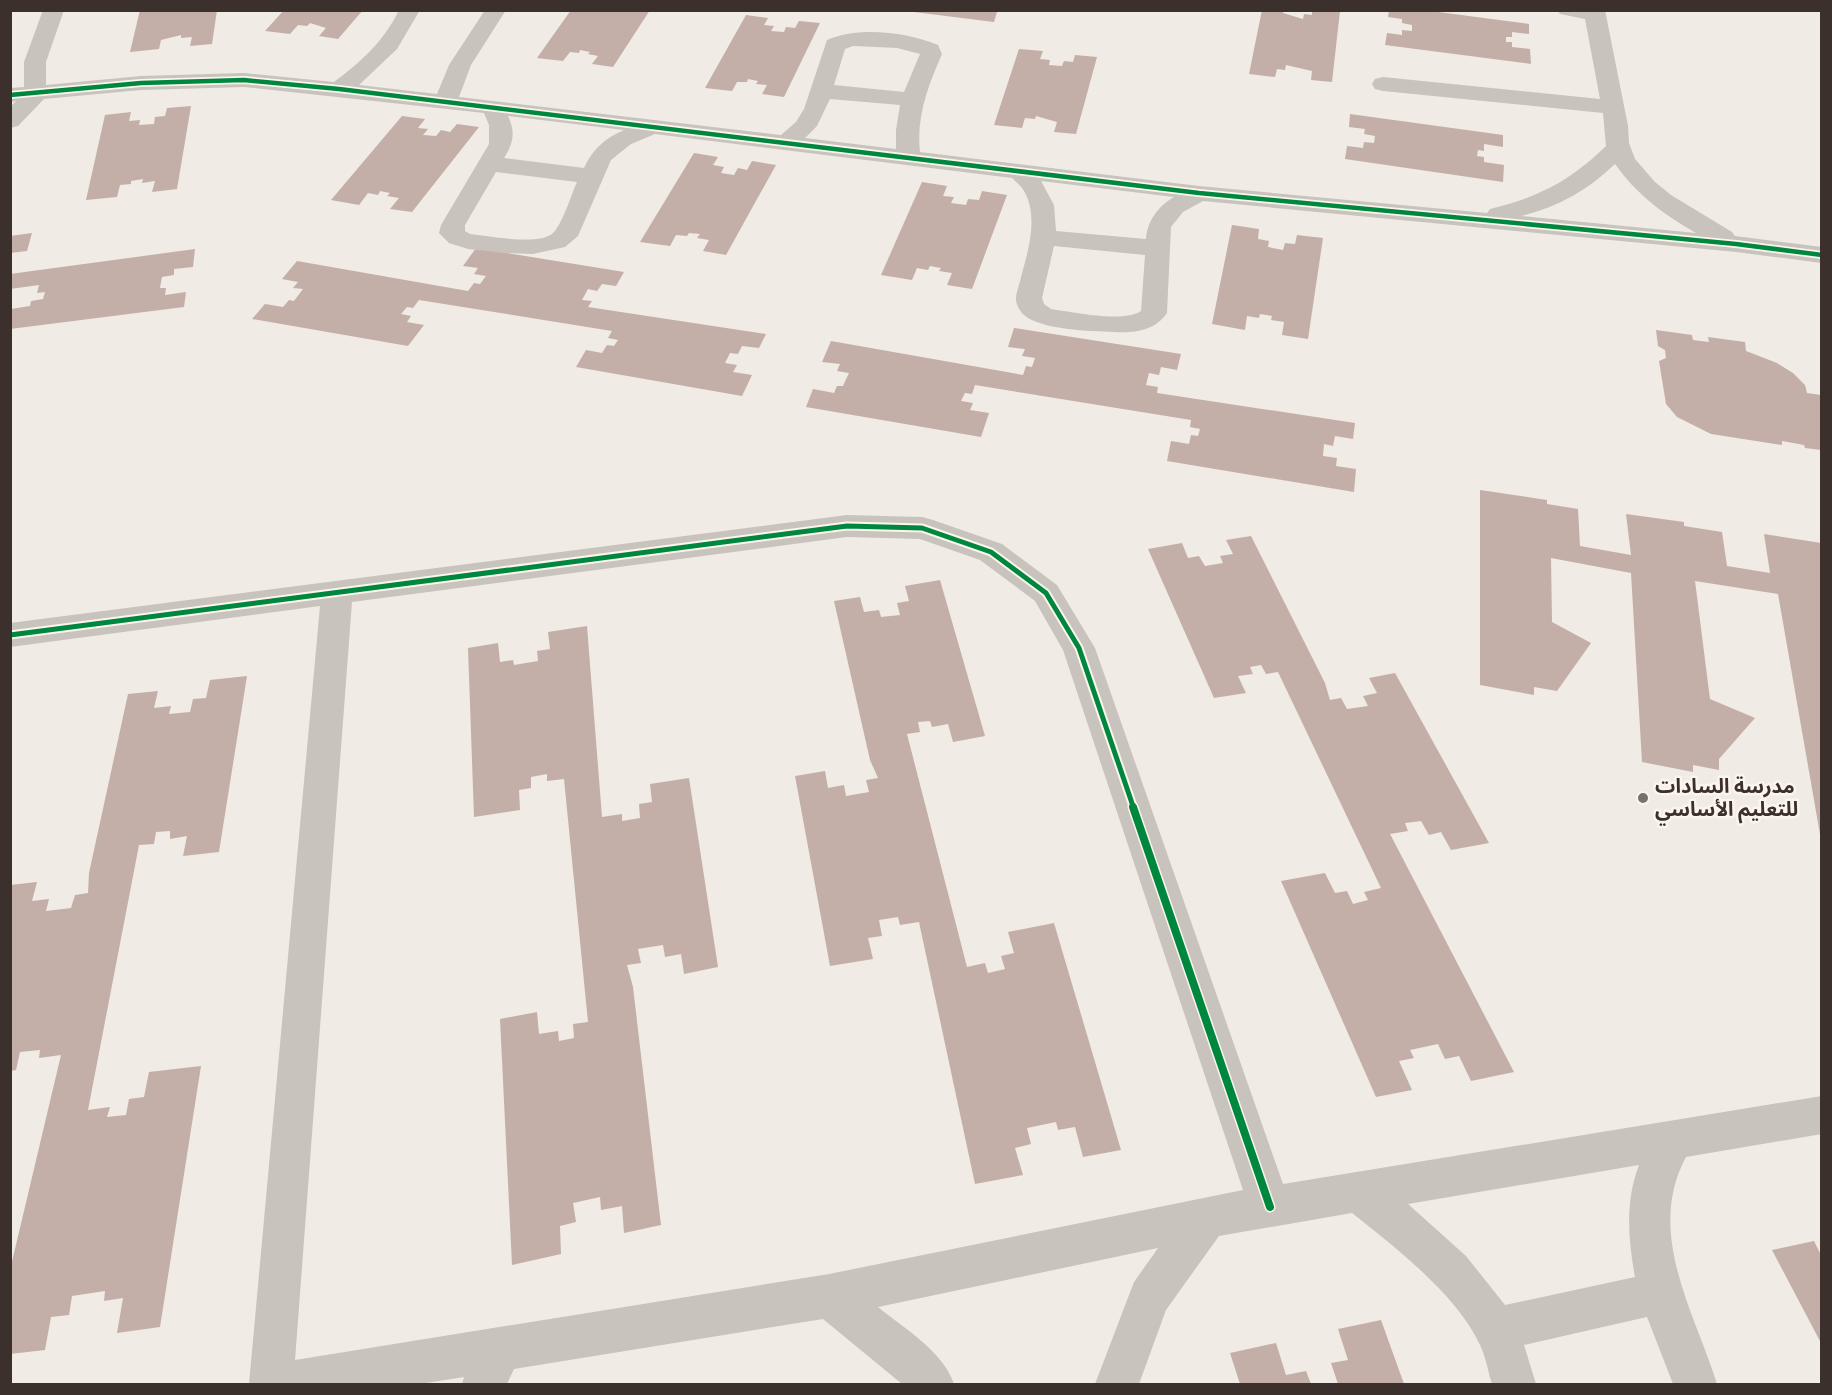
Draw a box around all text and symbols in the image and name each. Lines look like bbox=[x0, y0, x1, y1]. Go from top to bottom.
place label: مدرسة السادات للتعليم الأساسي bbox=[1655, 774, 1798, 826]
marker: مدرسة السادات للتعليم الأساسي bbox=[1636, 791, 1650, 805]

